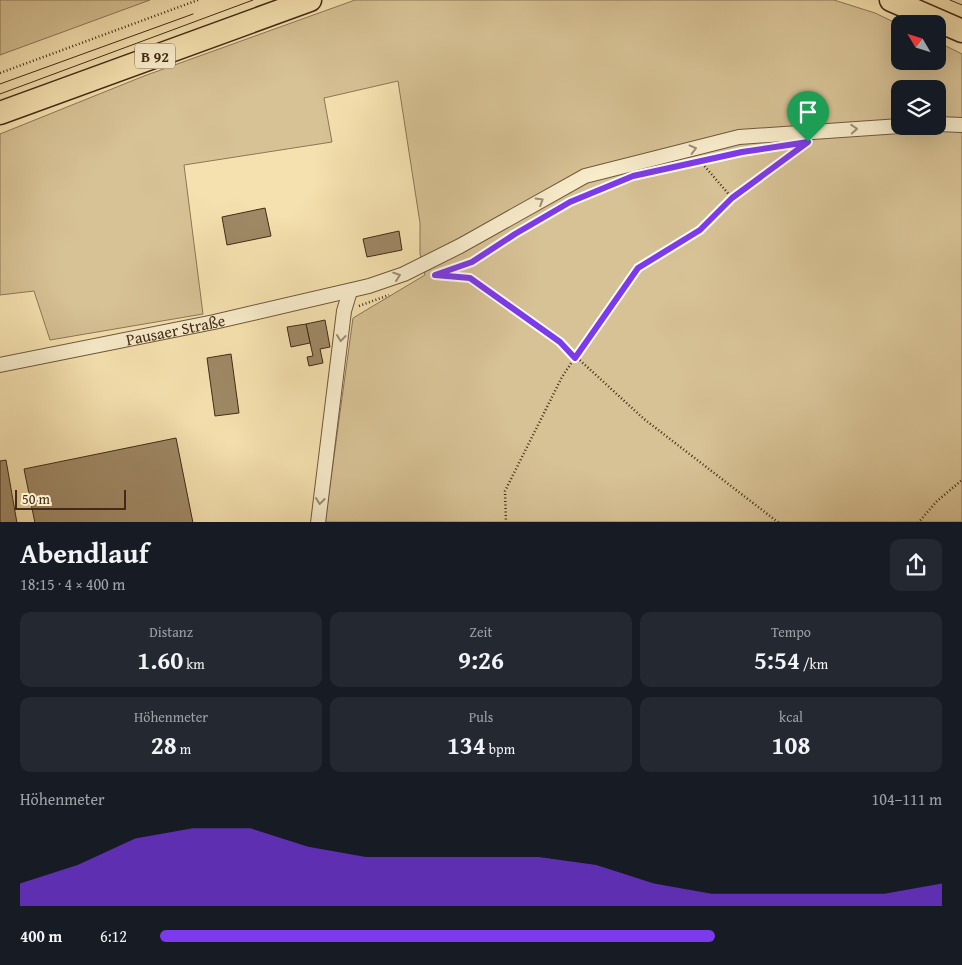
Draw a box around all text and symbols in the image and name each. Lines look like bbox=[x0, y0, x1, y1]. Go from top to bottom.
north arrow bbox=[891, 15, 946, 70]
map controls bbox=[891, 15, 946, 135]
road number: B 92 bbox=[135, 44, 175, 68]
button: layers bbox=[891, 80, 946, 135]
pin bbox=[787, 91, 829, 142]
icon: arrive bbox=[794, 98, 822, 126]
one-way arrow bbox=[850, 124, 858, 135]
one-way arrow bbox=[688, 144, 697, 155]
one-way arrow bbox=[535, 197, 544, 207]
one-way arrow bbox=[392, 272, 400, 282]
street label: Pausaer Straße bbox=[124, 308, 228, 351]
one-way arrow bbox=[336, 334, 346, 343]
scale bar bbox=[15, 488, 126, 511]
text: 50 m bbox=[22, 489, 50, 509]
one-way arrow bbox=[316, 497, 326, 506]
text: Abendlauf bbox=[20, 532, 148, 573]
button: share bbox=[890, 539, 942, 591]
text: 18:15 · 4 × 400 m bbox=[20, 572, 125, 596]
text: Distanz bbox=[149, 622, 193, 642]
text: Zeit bbox=[470, 622, 492, 642]
text: Tempo bbox=[771, 622, 811, 642]
text: 1.60 bbox=[137, 642, 183, 678]
text: 9:26 bbox=[458, 642, 504, 678]
text: 5:54 bbox=[754, 642, 800, 678]
text: km bbox=[183, 654, 205, 674]
text: /km bbox=[800, 654, 828, 674]
text: Höhenmeter bbox=[134, 707, 208, 727]
text: Puls bbox=[469, 707, 493, 727]
text: kcal bbox=[779, 707, 803, 727]
text: 28 bbox=[151, 727, 177, 763]
text: 134 bbox=[447, 727, 486, 763]
text: 108 bbox=[772, 727, 810, 763]
text: m bbox=[177, 739, 191, 759]
text: bpm bbox=[486, 739, 515, 759]
text: Höhenmeter bbox=[20, 787, 105, 811]
text: 104–111 m bbox=[872, 787, 942, 811]
text: 400 m bbox=[20, 924, 62, 948]
text: 6:12 bbox=[100, 924, 127, 948]

